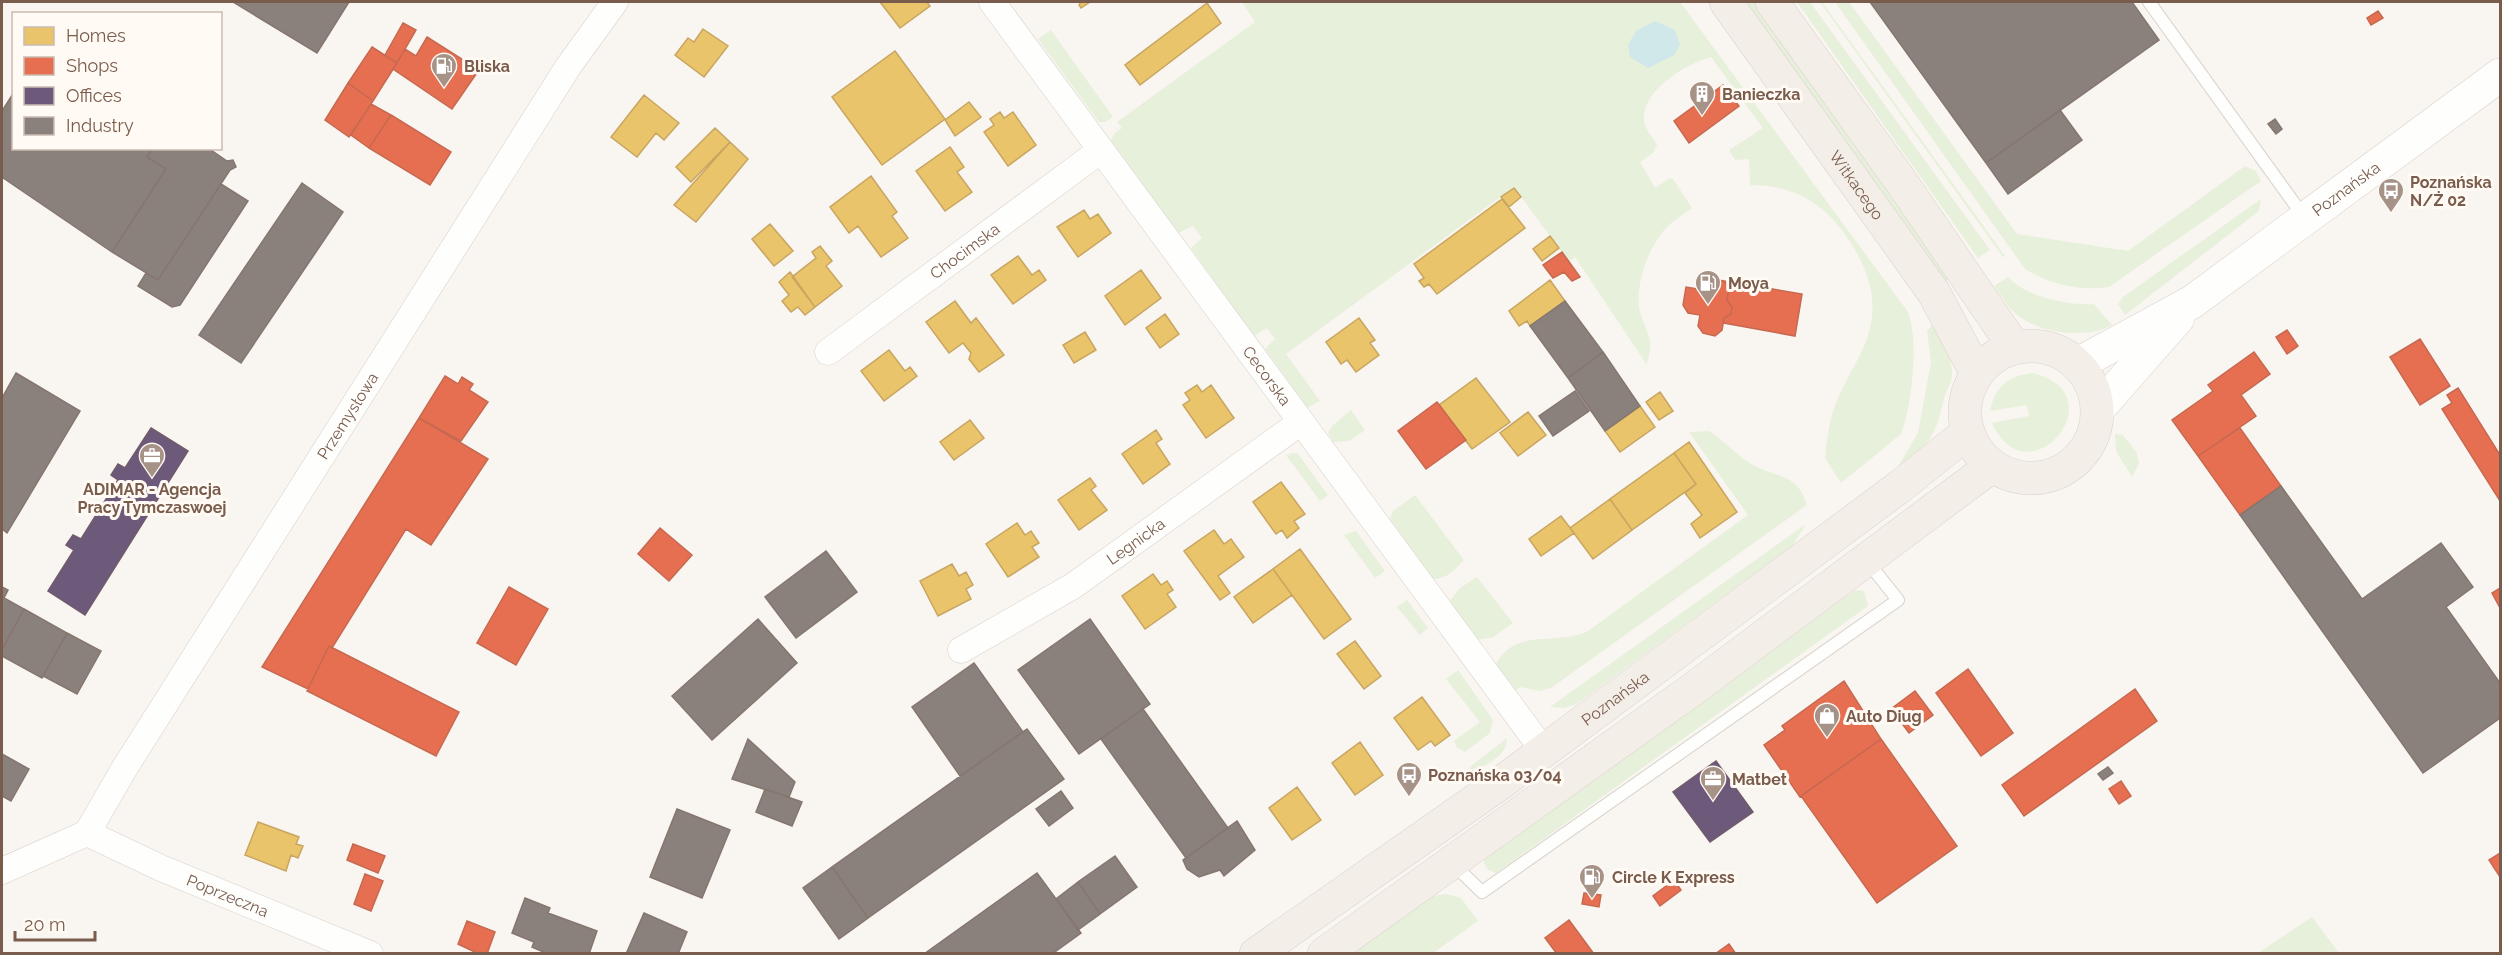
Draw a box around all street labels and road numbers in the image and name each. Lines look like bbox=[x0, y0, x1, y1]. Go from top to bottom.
street label: Witkacego bbox=[1825, 147, 1888, 224]
street label: Poznańska bbox=[2309, 158, 2384, 220]
street label: Chocimska bbox=[926, 219, 1003, 283]
street label: Cecorska bbox=[1239, 342, 1295, 409]
street label: Przemysłowa bbox=[313, 369, 382, 463]
street label: Legnicka bbox=[1103, 514, 1169, 569]
street label: Poznańska bbox=[1578, 667, 1653, 730]
street label: Poprzeczna bbox=[184, 871, 271, 921]

